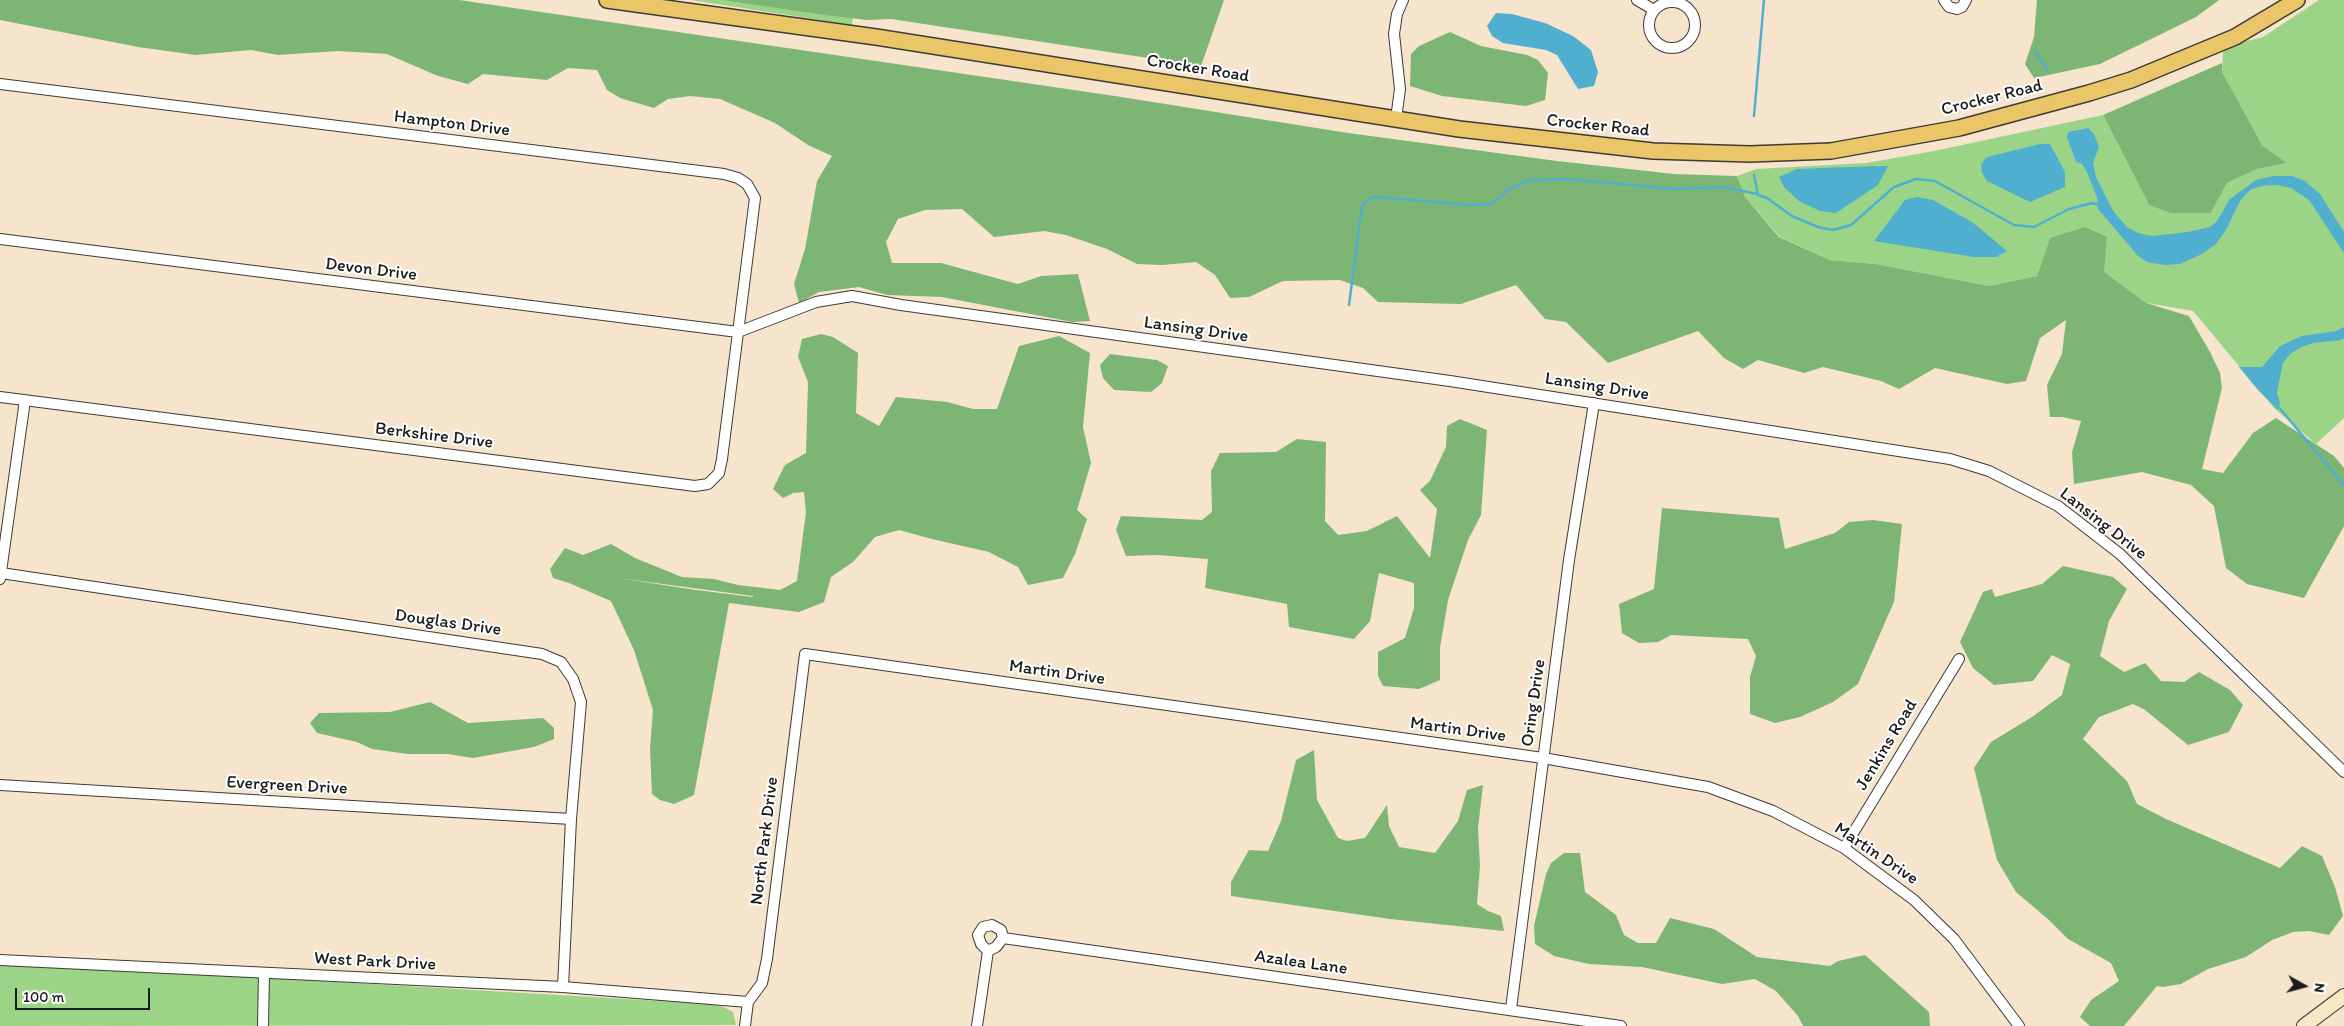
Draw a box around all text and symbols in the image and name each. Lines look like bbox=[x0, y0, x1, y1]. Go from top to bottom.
street label: Crocker Road bbox=[1145, 50, 1251, 88]
street label: Crocker Road bbox=[1939, 75, 2045, 121]
street label: Hampton Drive bbox=[393, 106, 511, 142]
street label: Crocker Road bbox=[1545, 110, 1651, 142]
street label: Devon Drive bbox=[324, 254, 418, 286]
street label: Lansing Drive bbox=[1142, 312, 1250, 348]
street label: Lansing Drive bbox=[1543, 368, 1651, 406]
street label: Berkshire Drive bbox=[374, 418, 494, 454]
street label: Lansing Drive bbox=[2055, 483, 2151, 565]
street label: Douglas Drive bbox=[393, 605, 503, 641]
street label: Martin Drive bbox=[1008, 656, 1106, 690]
street label: Oring Drive bbox=[1517, 658, 1551, 748]
street label: Jenkins Road bbox=[1851, 696, 1923, 794]
street label: Martin Drive bbox=[1409, 713, 1507, 747]
street label: Evergreen Drive bbox=[226, 772, 348, 800]
street label: North Park Drive bbox=[746, 776, 784, 906]
street label: Martin Drive bbox=[1830, 818, 1922, 890]
street label: Azalea Lane bbox=[1253, 946, 1349, 980]
street label: West Park Drive bbox=[313, 948, 437, 976]
north arrow bbox=[2279, 961, 2329, 1011]
scale bar bbox=[18, 978, 152, 1010]
text: N bbox=[2310, 982, 2328, 994]
text: 100 m bbox=[23, 988, 64, 1006]

